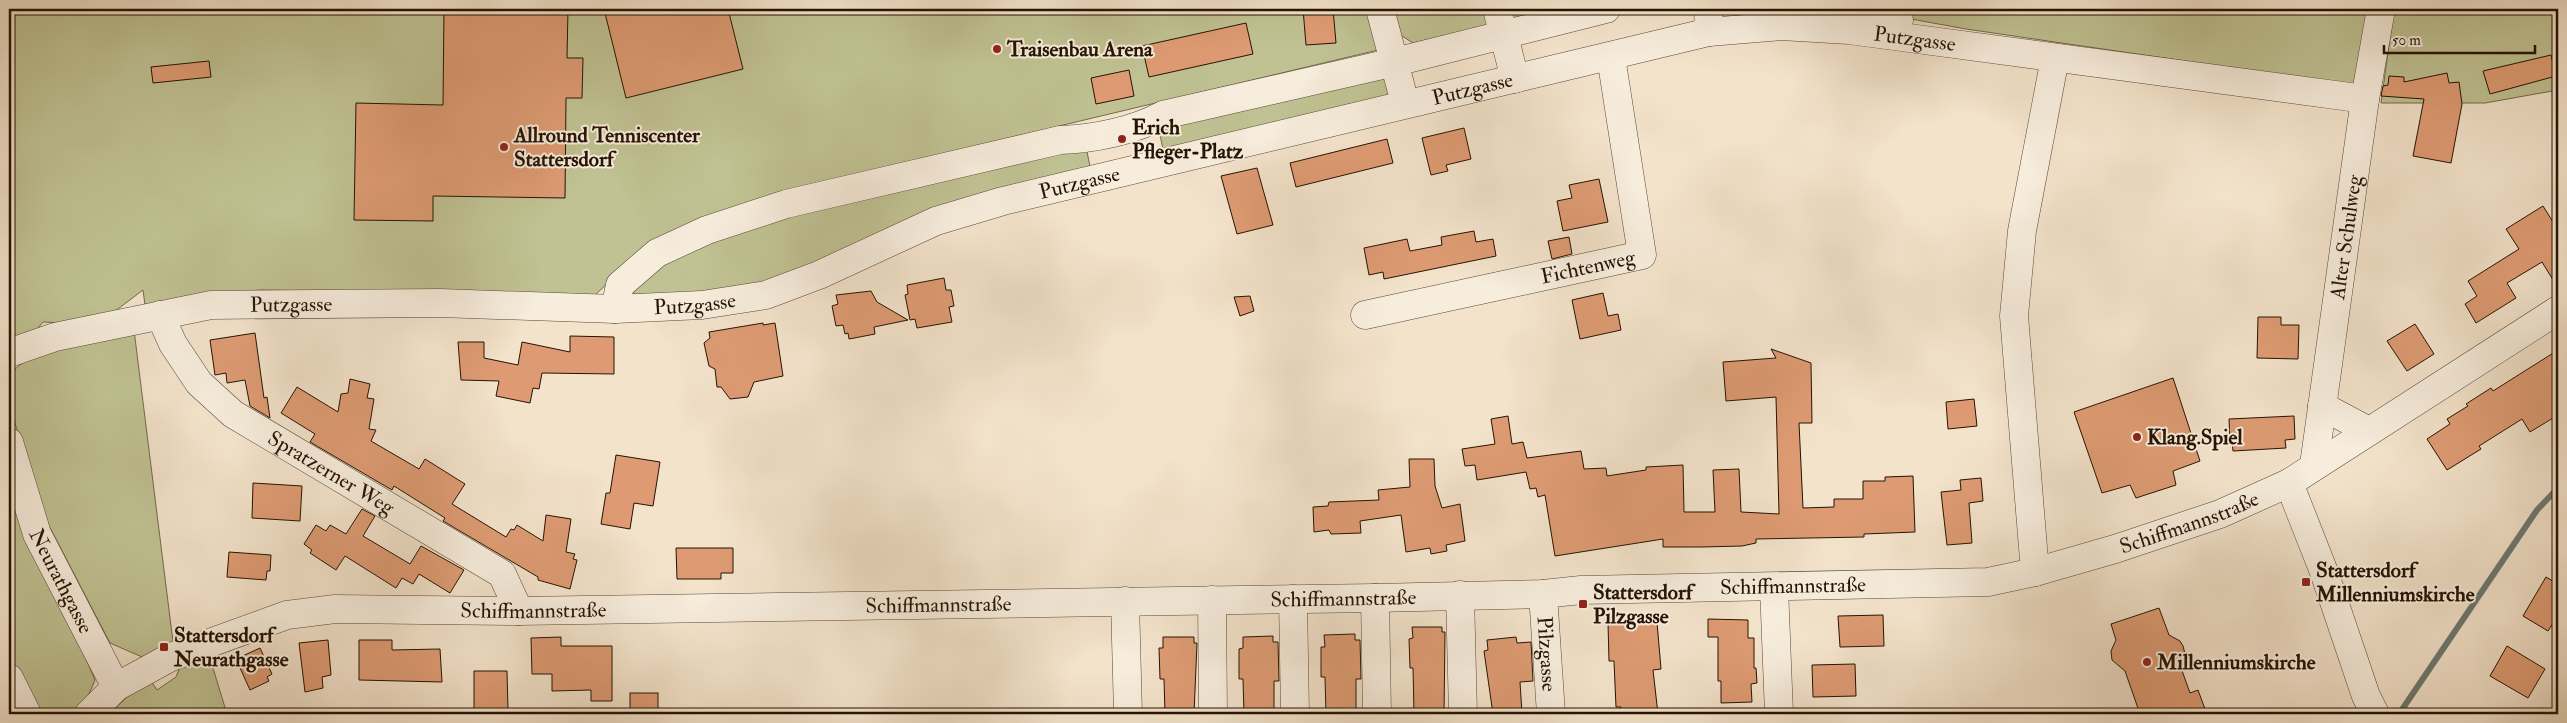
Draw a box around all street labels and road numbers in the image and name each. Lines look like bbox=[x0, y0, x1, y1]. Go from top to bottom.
street label: Putzgasse bbox=[1872, 20, 1958, 58]
street label: Putzgasse bbox=[1429, 66, 1516, 111]
street label: Putzgasse bbox=[1036, 160, 1123, 205]
street label: Alter Schulweg bbox=[2324, 173, 2368, 302]
street label: Fichtenweg bbox=[1538, 243, 1638, 290]
street label: Putzgasse bbox=[653, 286, 738, 321]
street label: Putzgasse bbox=[250, 290, 333, 318]
street label: Spratzerner Weg bbox=[263, 424, 400, 521]
street label: Schiffmannstraße bbox=[2116, 485, 2263, 560]
street label: Neurathgasse bbox=[23, 524, 100, 638]
street label: Schiffmannstraße bbox=[1720, 571, 1866, 601]
street label: Schiffmannstraße bbox=[1270, 584, 1417, 613]
street label: Schiffmannstraße bbox=[865, 590, 1012, 619]
street label: Schiffmannstraße bbox=[460, 596, 607, 625]
street label: Pilzgasse bbox=[1531, 615, 1563, 693]

